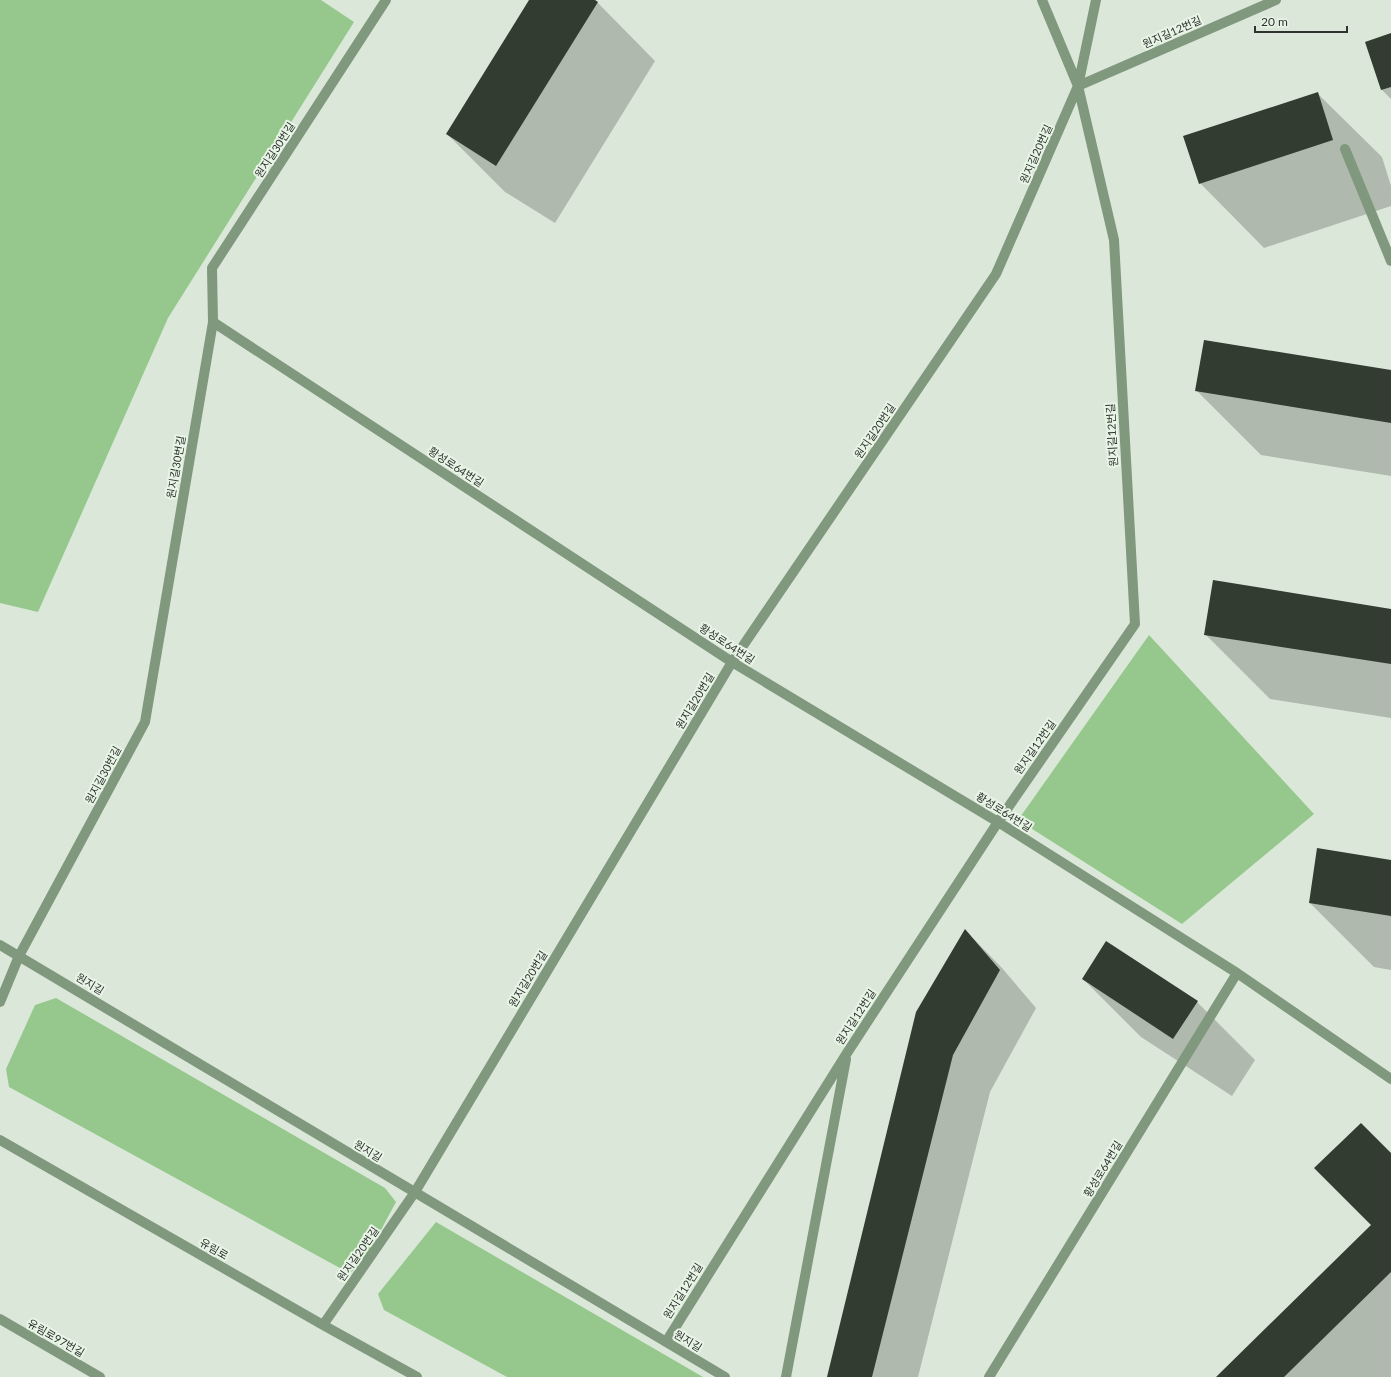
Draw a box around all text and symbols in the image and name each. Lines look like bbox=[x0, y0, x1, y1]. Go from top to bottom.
scale bar bbox=[1255, 8, 1347, 34]
street label: 원지길12번길 bbox=[1140, 13, 1203, 50]
text: 20 m bbox=[1261, 14, 1288, 29]
street label: 원지길30번길 bbox=[252, 120, 297, 180]
street label: 원지길20번길 bbox=[1017, 122, 1054, 185]
street label: 원지길20번길 bbox=[851, 401, 898, 461]
street label: 원지길12번길 bbox=[1103, 403, 1120, 467]
street label: 원지길30번길 bbox=[164, 435, 187, 499]
street label: 황성로64번길 bbox=[426, 444, 486, 489]
street label: 황성로64번길 bbox=[697, 621, 757, 666]
street label: 원지길20번길 bbox=[673, 670, 716, 731]
street label: 원지길12번길 bbox=[1011, 717, 1058, 776]
street label: 원지길30번길 bbox=[82, 744, 123, 806]
street label: 황성로64번길 bbox=[974, 789, 1035, 834]
street label: 원지길20번길 bbox=[506, 948, 549, 1009]
street label: 원지길 bbox=[74, 970, 107, 997]
street label: 원지길12번길 bbox=[833, 987, 878, 1047]
street label: 원지길 bbox=[352, 1137, 385, 1164]
street label: 황성로64번길 bbox=[1081, 1138, 1124, 1199]
street label: 원지길20번길 bbox=[334, 1224, 381, 1283]
street label: 유림로 bbox=[198, 1235, 231, 1262]
street label: 원지길12번길 bbox=[660, 1260, 705, 1321]
street label: 유림로97번길 bbox=[26, 1316, 87, 1359]
street label: 원지길 bbox=[672, 1327, 705, 1354]

